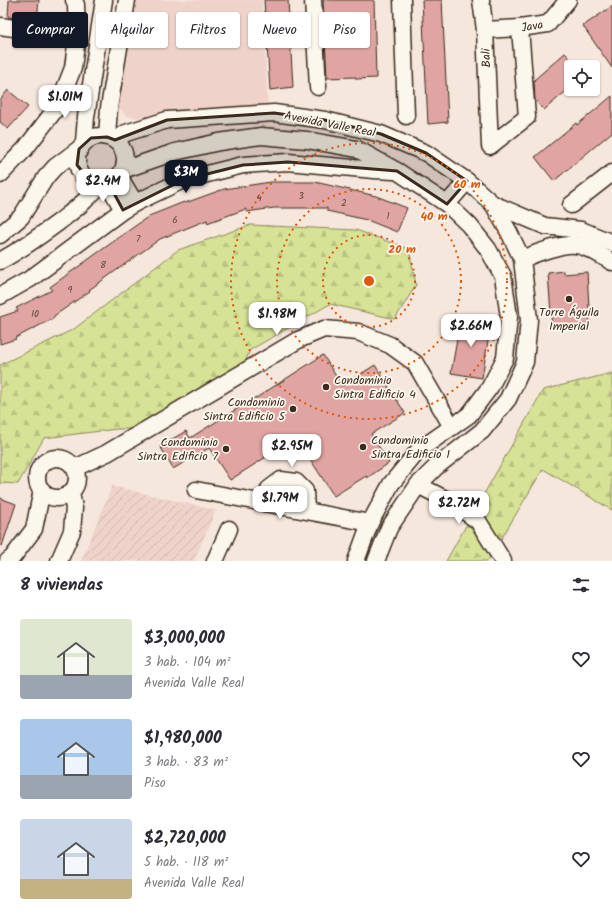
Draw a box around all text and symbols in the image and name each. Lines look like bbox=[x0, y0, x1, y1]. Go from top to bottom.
chip: Comprar bbox=[12, 12, 88, 48]
chip: Alquilar bbox=[96, 12, 168, 48]
chip: Filtros bbox=[176, 12, 240, 48]
chip: Nuevo bbox=[248, 12, 311, 48]
chip: Piso bbox=[319, 12, 370, 48]
street label: Java bbox=[520, 15, 545, 38]
street label: Bali bbox=[477, 47, 496, 68]
map controls bbox=[564, 60, 600, 96]
button: locate bbox=[564, 60, 600, 96]
pin: $1.01M bbox=[32, 85, 98, 119]
text: $1.01M bbox=[47, 87, 83, 108]
street label: Avenida Valle Real bbox=[283, 106, 377, 143]
pin: $3M bbox=[167, 160, 205, 194]
text: $3M bbox=[174, 162, 198, 183]
pin: $2.4M bbox=[75, 169, 131, 203]
text: $2.4M bbox=[85, 171, 121, 192]
text: 60 m bbox=[453, 175, 481, 194]
house number: 3 bbox=[298, 188, 304, 204]
house number: 4 bbox=[256, 190, 262, 206]
house number: 2 bbox=[341, 195, 347, 211]
text: 40 m bbox=[420, 207, 448, 226]
house number: 1 bbox=[386, 208, 390, 224]
house number: 6 bbox=[172, 212, 178, 228]
house number: 7 bbox=[136, 231, 141, 247]
text: 20 m bbox=[388, 240, 416, 259]
house number: 8 bbox=[100, 257, 107, 273]
centre of rings bbox=[362, 274, 376, 288]
house number: 9 bbox=[68, 282, 73, 298]
marker: Torre Águila Imperial bbox=[564, 294, 574, 304]
pin: $1.98M bbox=[244, 302, 310, 336]
place label: Torre Águila Imperial bbox=[539, 303, 599, 336]
text: $1.98M bbox=[258, 304, 296, 325]
house number: 10 bbox=[31, 306, 39, 322]
pin: $2.66M bbox=[438, 314, 504, 348]
text: $2.66M bbox=[450, 316, 492, 337]
place label: Condominio Sintra Edificio 4 bbox=[334, 371, 416, 404]
marker: Condominio Sintra Edificio 4 bbox=[321, 382, 331, 392]
place label: Condominio Sintra Edificio 5 bbox=[203, 393, 287, 426]
marker: Condominio Sintra Edificio 5 bbox=[288, 404, 298, 414]
place label: Condominio Sintra Edificio 1 bbox=[371, 431, 450, 464]
place label: Condominio Sintra Edificio 7 bbox=[137, 433, 218, 466]
pin: $2.95M bbox=[259, 434, 325, 468]
text: $2.95M bbox=[271, 436, 313, 457]
marker: Condominio Sintra Edificio 1 bbox=[358, 442, 368, 452]
marker: Condominio Sintra Edificio 7 bbox=[221, 444, 231, 454]
pin: $1.79M bbox=[247, 486, 313, 520]
text: $1.79M bbox=[261, 488, 299, 509]
pin: $2.72M bbox=[426, 491, 492, 525]
text: $2.72M bbox=[438, 493, 480, 514]
text: 8 viviendas bbox=[20, 572, 103, 599]
icon: filters bbox=[570, 574, 592, 596]
text: $3,000,000 bbox=[144, 625, 225, 652]
icon: home bbox=[52, 635, 100, 683]
icon: heart bbox=[570, 648, 592, 670]
text: 3 hab. · 104 m² bbox=[144, 652, 230, 673]
text: Avenida Valle Real bbox=[144, 673, 244, 694]
text: $1,980,000 bbox=[144, 725, 222, 752]
icon: home bbox=[52, 735, 100, 783]
icon: heart bbox=[570, 748, 592, 770]
text: 3 hab. · 83 m² bbox=[144, 752, 228, 773]
text: Piso bbox=[144, 773, 166, 794]
text: $2,720,000 bbox=[144, 825, 226, 852]
icon: home bbox=[52, 835, 100, 883]
icon: heart bbox=[570, 848, 592, 870]
text: 5 hab. · 118 m² bbox=[144, 852, 228, 873]
text: Avenida Valle Real bbox=[144, 873, 244, 894]

